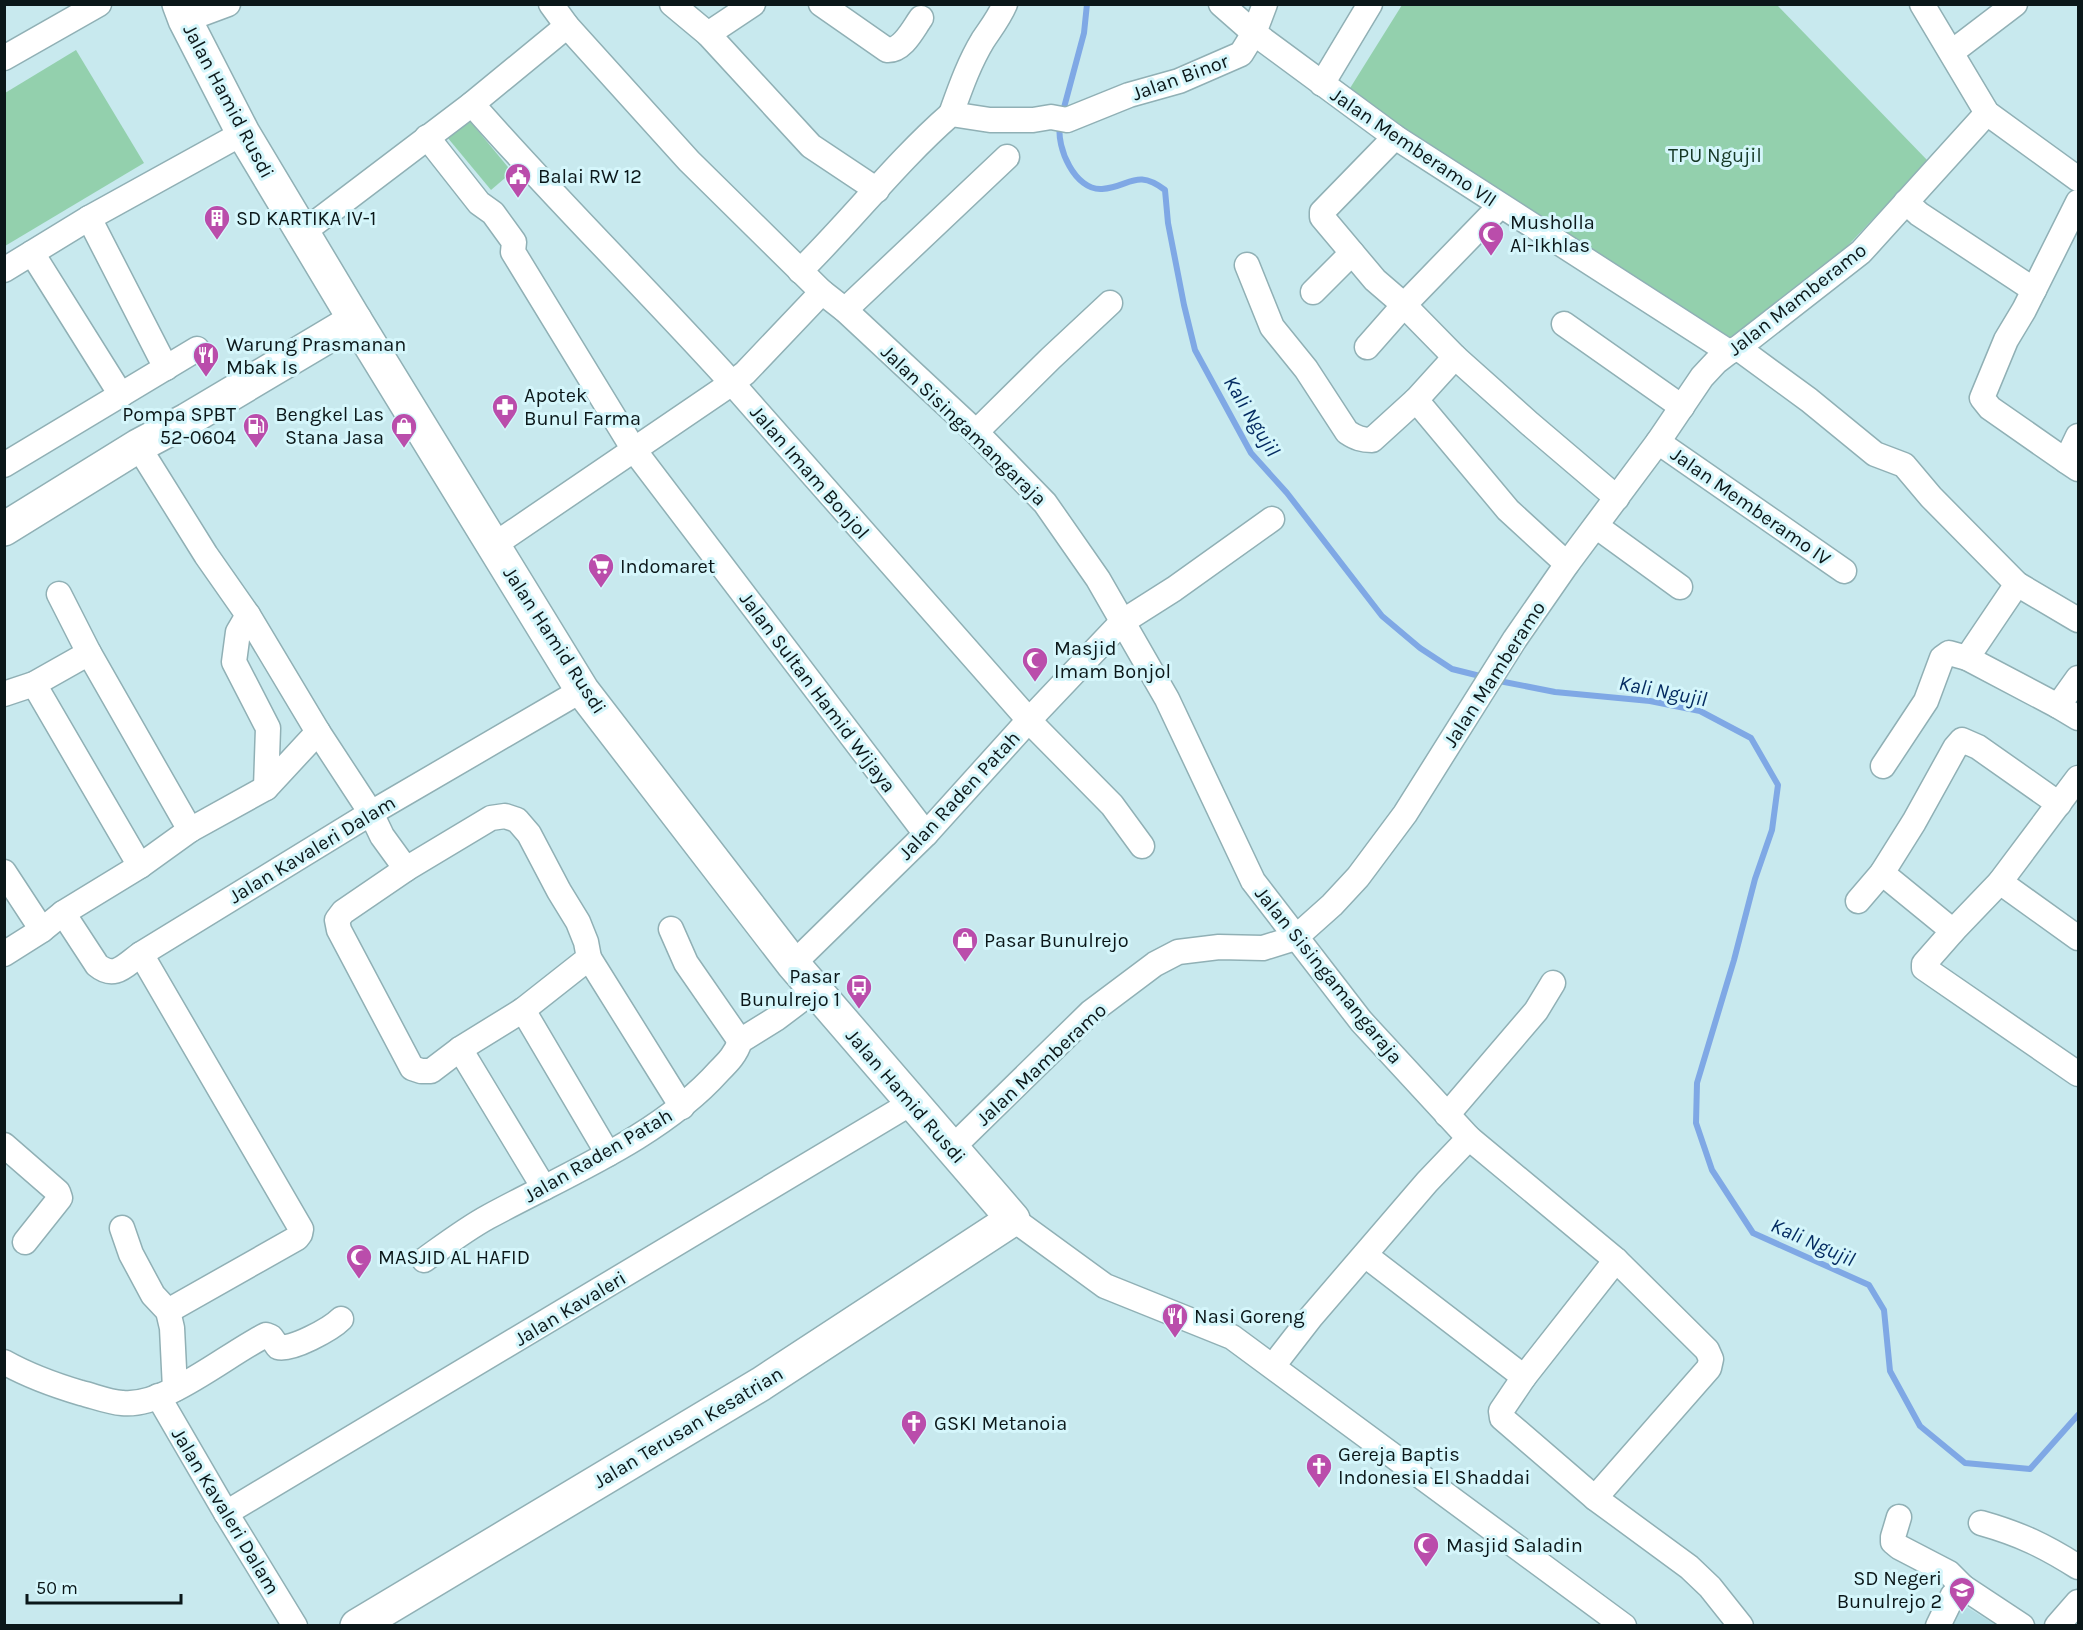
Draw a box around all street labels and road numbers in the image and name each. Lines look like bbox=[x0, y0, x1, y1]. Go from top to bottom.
street label: Jalan Hamid Rusdi bbox=[178, 20, 279, 182]
street label: Jalan Binor bbox=[1129, 49, 1232, 106]
street label: Jalan Memberamo VII bbox=[1326, 83, 1501, 212]
street label: Jalan Mamberamo bbox=[1724, 238, 1871, 361]
street label: Jalan Sisingamangaraja bbox=[876, 340, 1051, 510]
street label: Jalan Imam Bonjol bbox=[745, 401, 874, 544]
street label: Jalan Memberamo IV bbox=[1666, 442, 1835, 570]
street label: Jalan Hamid Rusdi bbox=[498, 562, 611, 718]
street label: Jalan Sultan Hamid Wijaya bbox=[735, 588, 900, 797]
street label: Jalan Mamberamo bbox=[1439, 597, 1550, 751]
street label: Jalan Raden Patah bbox=[894, 726, 1025, 864]
street label: Jalan Kavaleri Dalam bbox=[225, 791, 400, 908]
street label: Jalan Sisingamangaraja bbox=[1250, 882, 1407, 1068]
street label: Jalan Mamberamo bbox=[972, 998, 1111, 1130]
street label: Jalan Hamid Rusdi bbox=[841, 1024, 970, 1168]
street label: Jalan Raden Patah bbox=[520, 1104, 676, 1207]
street label: Jalan Kavaleri bbox=[510, 1266, 630, 1351]
street label: Jalan Terusan Kesatrian bbox=[589, 1362, 787, 1493]
street label: Jalan Kavaleri Dalam bbox=[167, 1424, 284, 1599]

